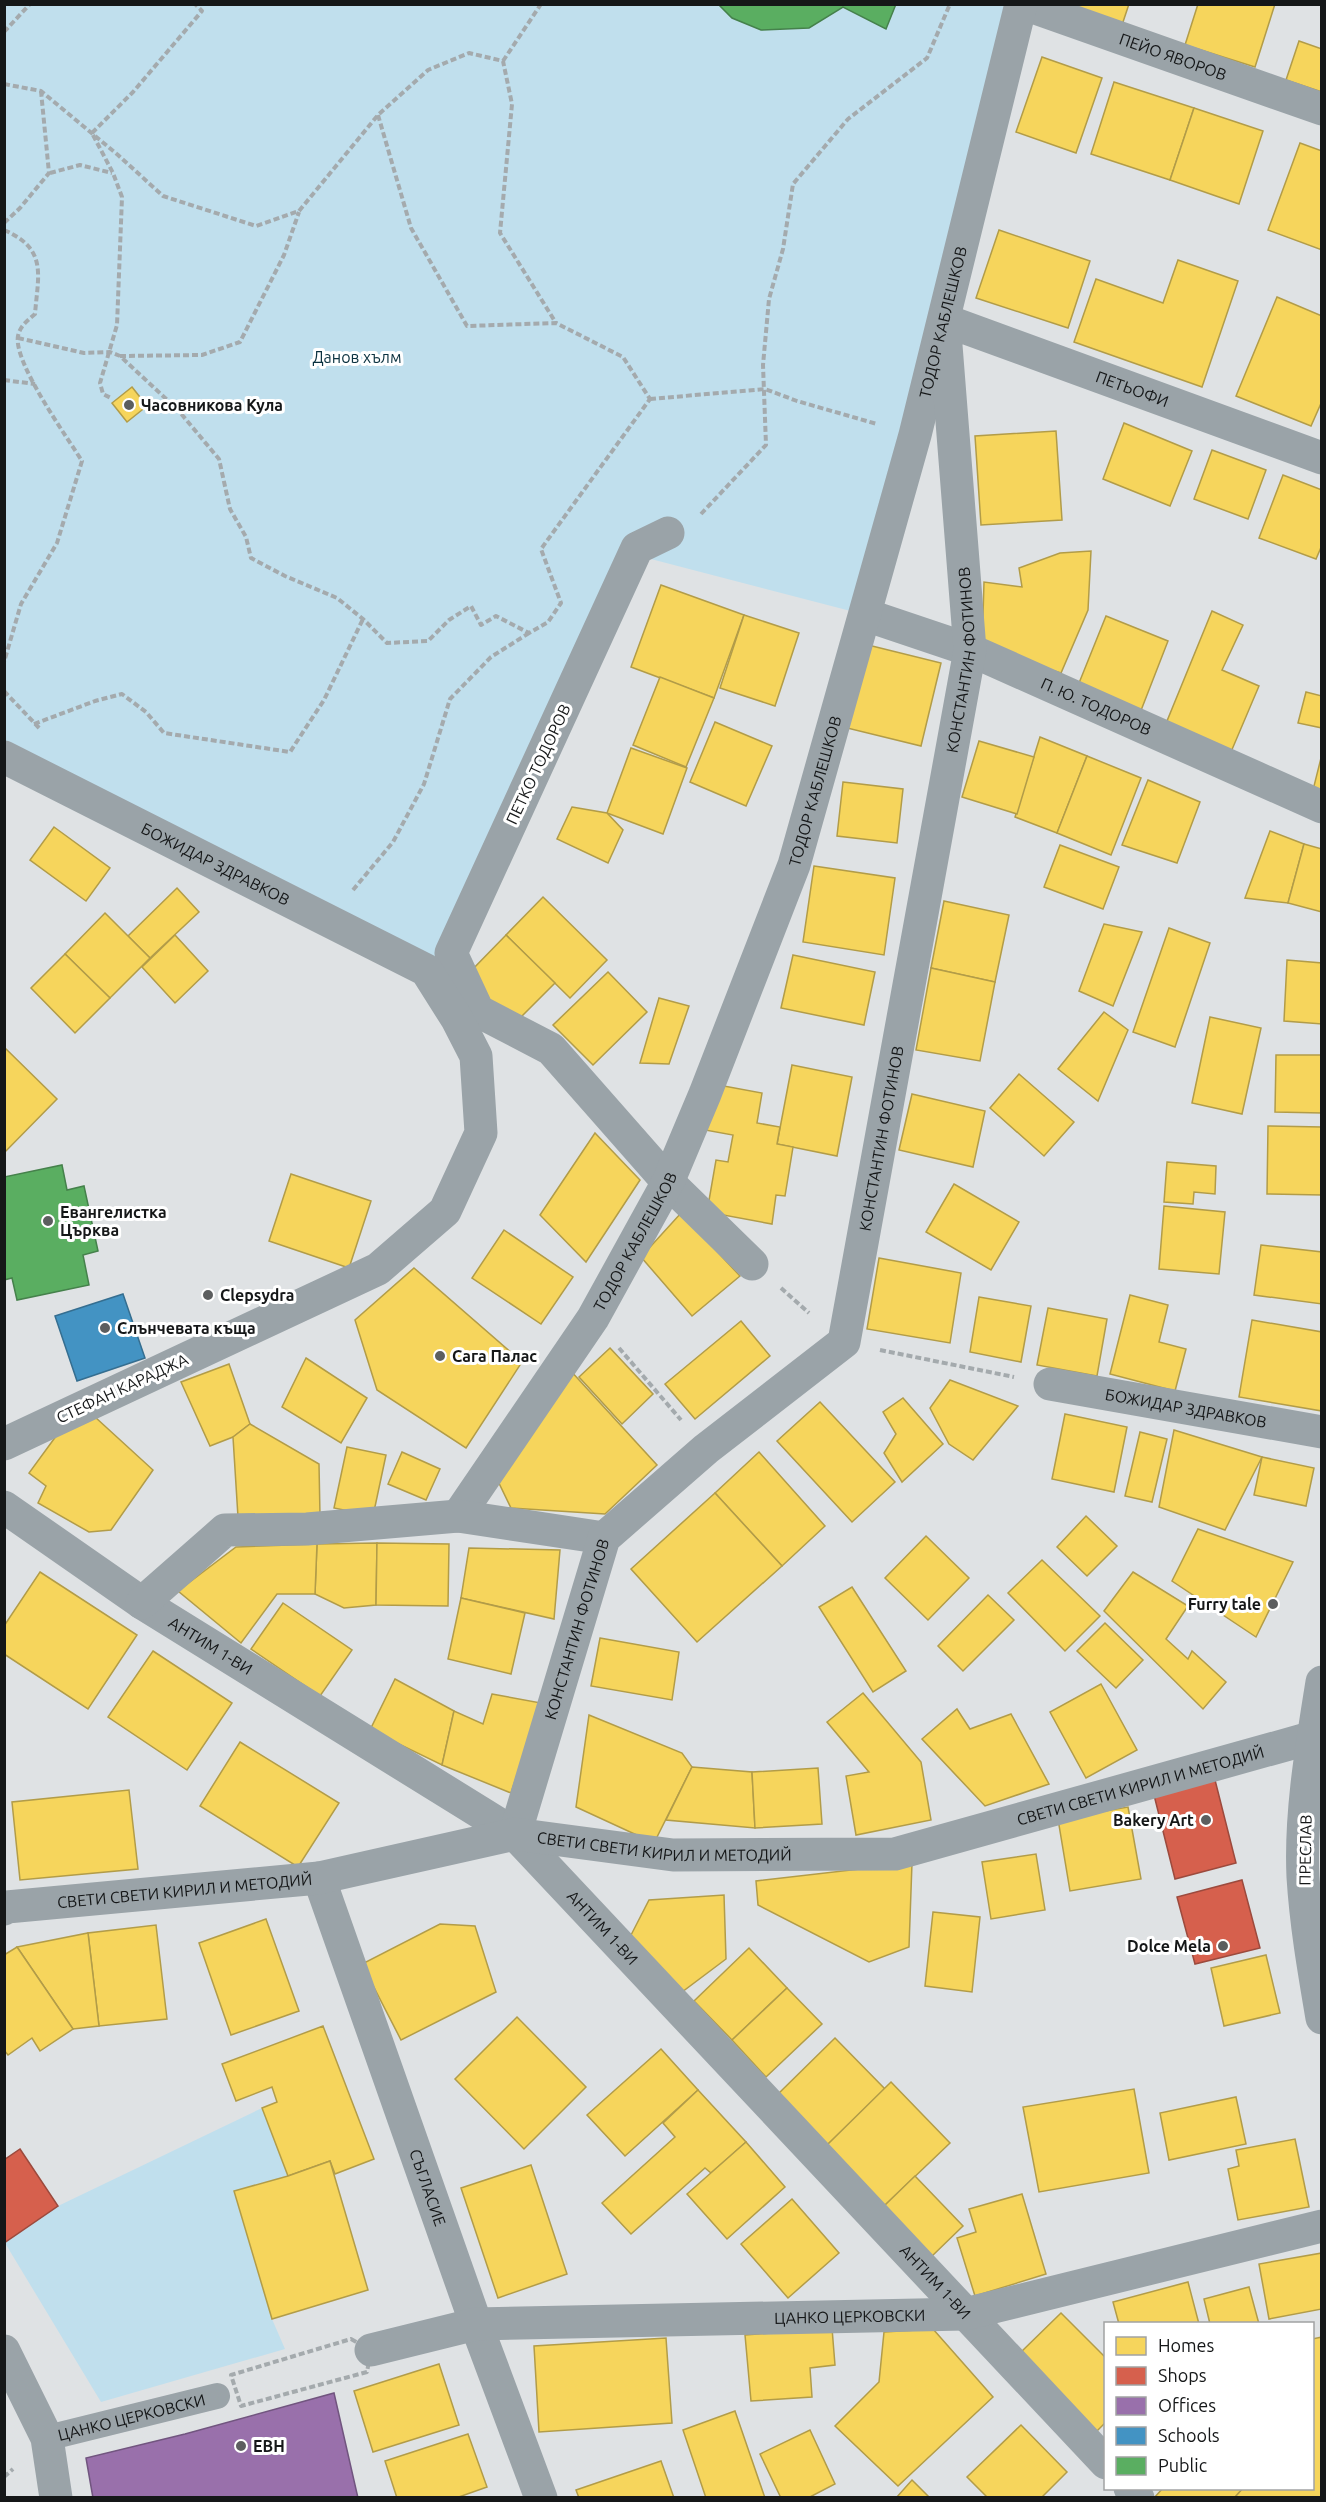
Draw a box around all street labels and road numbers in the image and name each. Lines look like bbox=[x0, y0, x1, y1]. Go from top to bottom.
street label: ПЕЙО ЯВОРОВ bbox=[1117, 29, 1229, 84]
street label: ТОДОР КАБЛЕШКОВ bbox=[915, 244, 970, 400]
street label: ПЕТЬОФИ bbox=[1093, 367, 1171, 410]
street label: КОНСТАНТИН ФОТИНОВ bbox=[942, 566, 979, 754]
street label: П. Ю. ТОДОРОВ bbox=[1038, 674, 1154, 739]
street label: ПЕТКО ТОДОРОВ bbox=[502, 701, 574, 827]
street label: ТОДОР КАБЛЕШКОВ bbox=[785, 714, 845, 868]
street label: БОЖИДАР ЗДРАВКОВ bbox=[138, 819, 293, 909]
street label: КОНСТАНТИН ФОТИНОВ bbox=[855, 1044, 907, 1232]
street label: ТОДОР КАБЛЕШКОВ bbox=[590, 1169, 680, 1314]
street label: СТЕФАН КАРАДЖА bbox=[53, 1349, 191, 1426]
street label: БОЖИДАР ЗДРАВКОВ bbox=[1104, 1385, 1268, 1431]
street label: КОНСТАНТИН ФОТИНОВ bbox=[541, 1536, 612, 1722]
street label: АНТИМ 1-ВИ bbox=[166, 1613, 256, 1678]
street label: СВЕТИ СВЕТИ КИРИЛ И МЕТОДИЙ bbox=[1015, 1741, 1266, 1829]
street label: ПРЕСЛАВ bbox=[1295, 1814, 1315, 1886]
street label: СВЕТИ СВЕТИ КИРИЛ И МЕТОДИЙ bbox=[536, 1828, 792, 1864]
street label: СВЕТИ СВЕТИ КИРИЛ И МЕТОДИЙ bbox=[56, 1869, 313, 1911]
street label: АНТИМ 1-ВИ bbox=[564, 1887, 642, 1968]
street label: СЪГЛАСИЕ bbox=[406, 2147, 450, 2228]
street label: АНТИМ 1-ВИ bbox=[897, 2241, 975, 2322]
street label: ЦАНКО ЦЕРКОВСКИ bbox=[774, 2306, 926, 2327]
street label: ЦАНКО ЦЕРКОВСКИ bbox=[56, 2390, 207, 2444]

